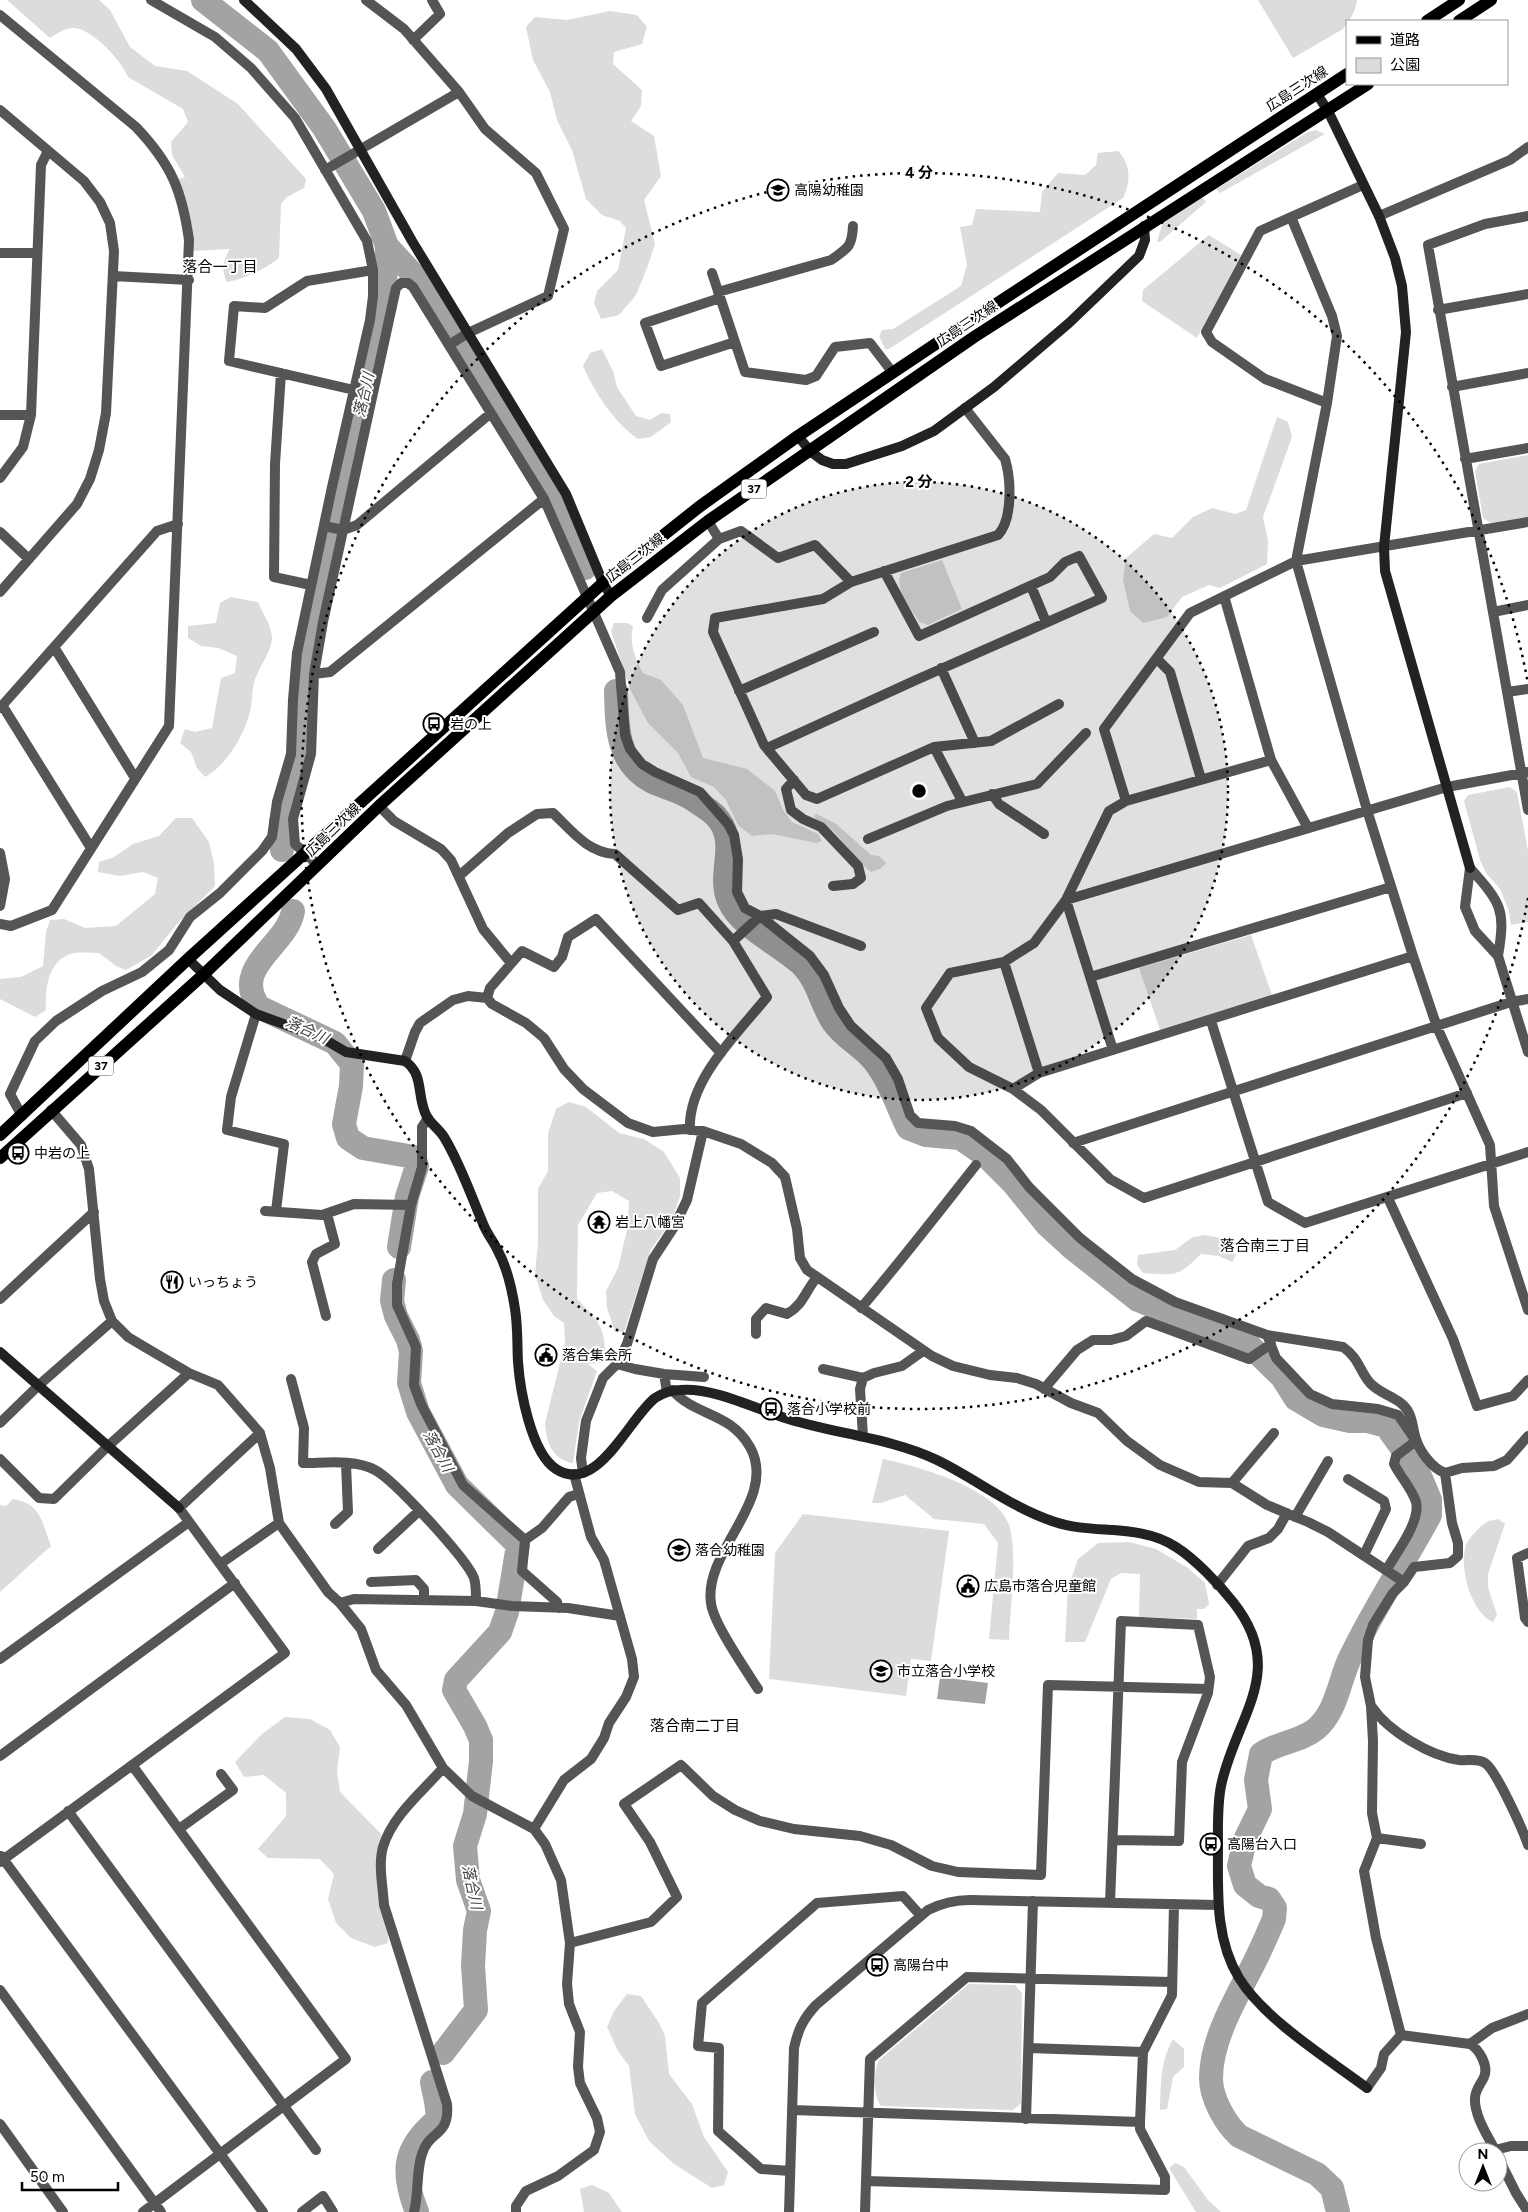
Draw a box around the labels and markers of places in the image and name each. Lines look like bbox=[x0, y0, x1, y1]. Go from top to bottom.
school or university icon: 高陽幼稚園 bbox=[766, 178, 790, 202]
place label: 高陽幼稚園 bbox=[794, 182, 864, 199]
bus stop icon: 岩の上 bbox=[422, 712, 446, 736]
place label: 岩の上 bbox=[450, 716, 492, 733]
centre of rings bbox=[910, 782, 928, 800]
bus stop icon: 中岩の上 bbox=[6, 1141, 30, 1165]
place label: 中岩の上 bbox=[34, 1145, 90, 1162]
temple icon: 岩上八幡宮 bbox=[587, 1210, 611, 1234]
place label: 岩上八幡宮 bbox=[615, 1214, 685, 1231]
restaurant icon: いっちょう bbox=[160, 1270, 184, 1294]
place label: いっちょう bbox=[188, 1274, 258, 1291]
public building icon: 落合集会所 bbox=[534, 1343, 558, 1367]
place label: 落合集会所 bbox=[562, 1347, 632, 1364]
bus stop icon: 落合小学校前 bbox=[759, 1397, 783, 1421]
place label: 落合小学校前 bbox=[787, 1401, 871, 1418]
school or university icon: 落合幼稚園 bbox=[667, 1538, 691, 1562]
place label: 落合幼稚園 bbox=[695, 1542, 765, 1559]
public building icon: 広島市落合児童館 bbox=[956, 1574, 980, 1598]
place label: 広島市落合児童館 bbox=[984, 1578, 1096, 1595]
school or university icon: 市立落合小学校 bbox=[869, 1659, 893, 1683]
place label: 市立落合小学校 bbox=[897, 1663, 995, 1680]
bus stop icon: 高陽台入口 bbox=[1199, 1832, 1223, 1856]
place label: 高陽台入口 bbox=[1227, 1836, 1297, 1853]
bus stop icon: 高陽台中 bbox=[865, 1953, 889, 1977]
place label: 高陽台中 bbox=[893, 1957, 949, 1974]

